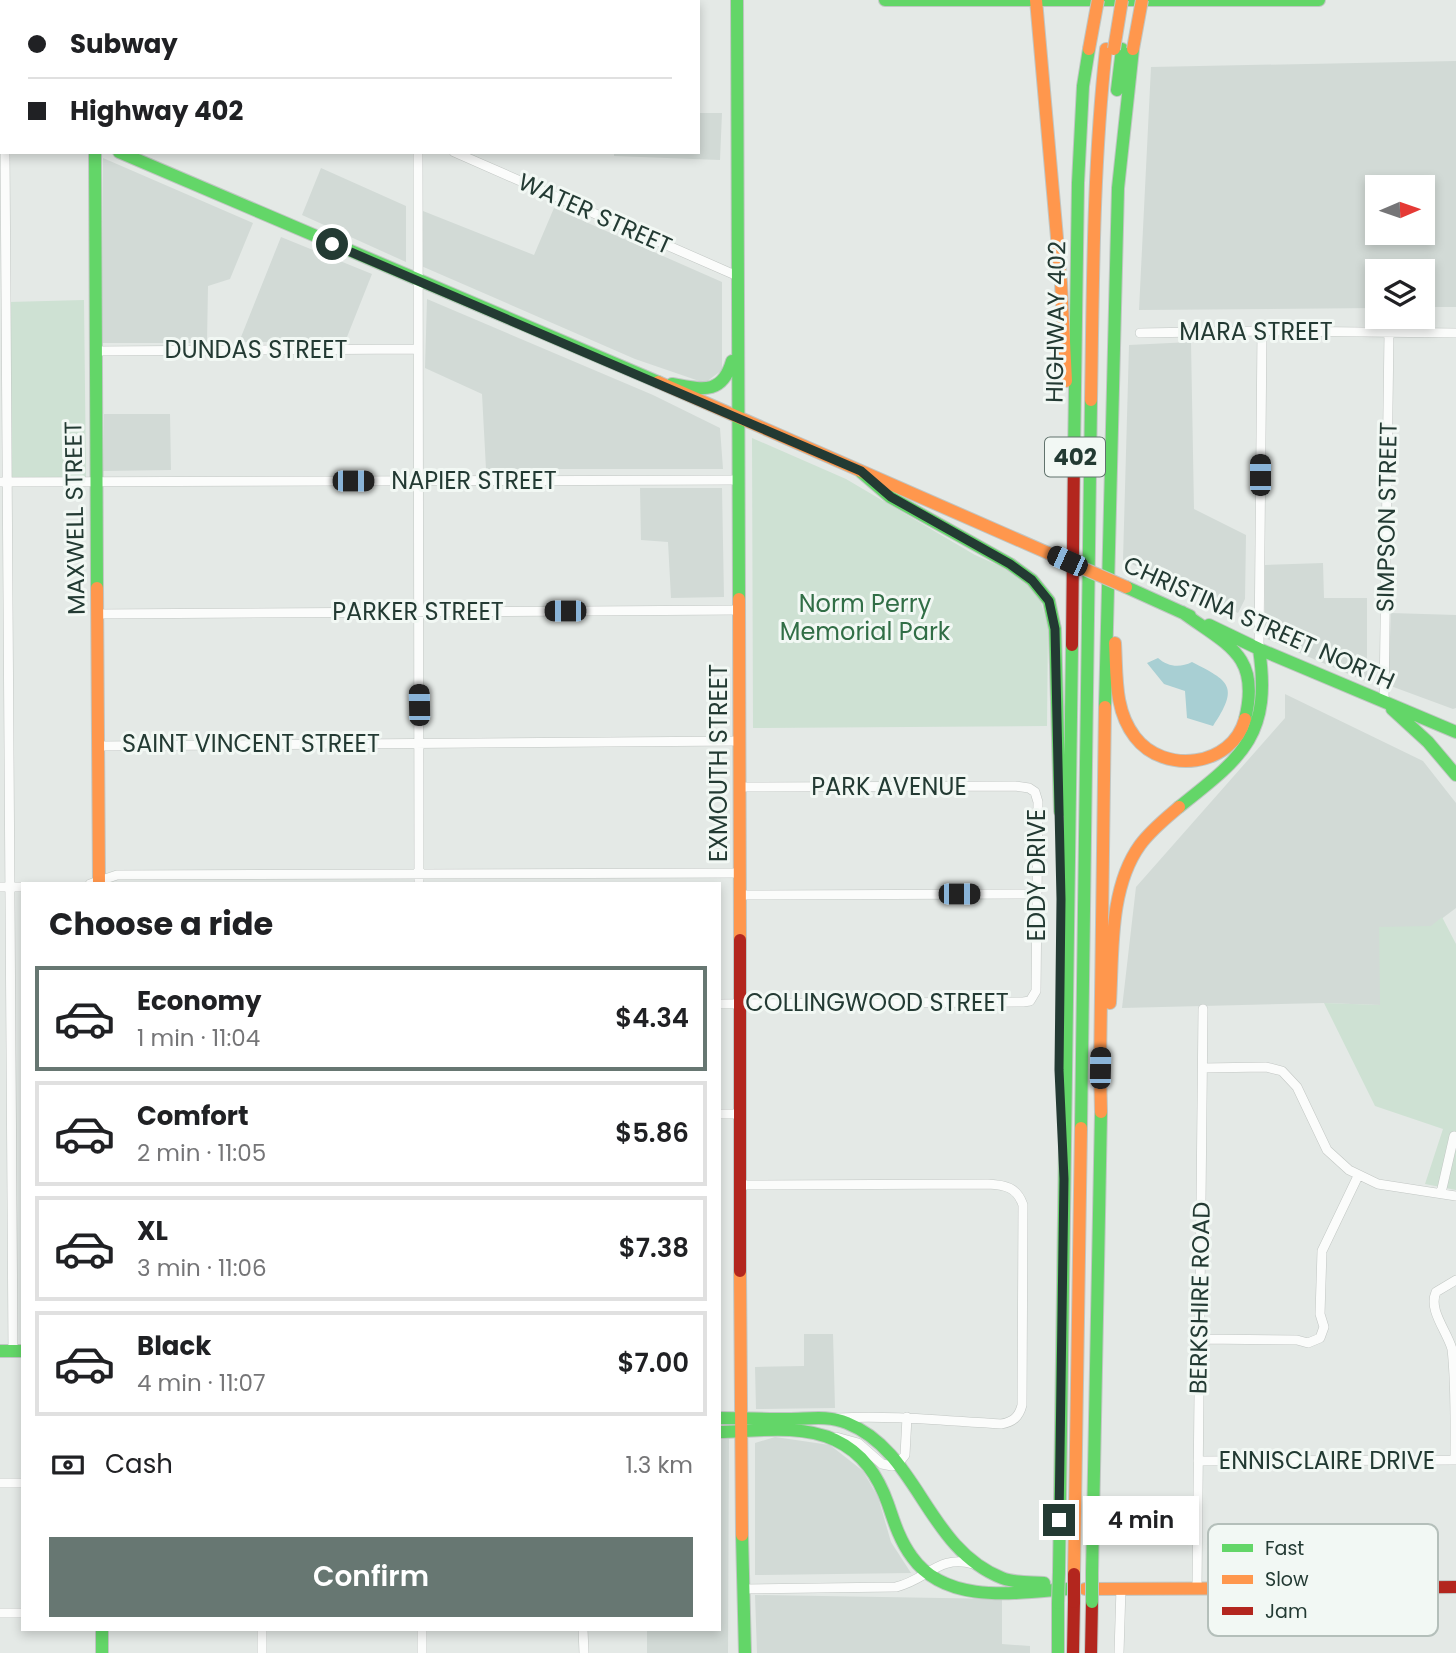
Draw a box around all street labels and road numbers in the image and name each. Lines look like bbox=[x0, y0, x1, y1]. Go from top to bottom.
street label: WATER STREET bbox=[513, 165, 677, 262]
street label: HIGHWAY 402 bbox=[1038, 241, 1073, 403]
street label: MARA STREET bbox=[1179, 315, 1333, 348]
street label: DUNDAS STREET bbox=[165, 333, 347, 366]
street label: MAXWELL STREET bbox=[56, 421, 93, 615]
street label: SIMPSON STREET bbox=[1368, 422, 1405, 612]
road number: 402 bbox=[1045, 438, 1105, 477]
street label: NAPIER STREET bbox=[391, 464, 557, 497]
street label: CHRISTINA STREET NORTH bbox=[1118, 548, 1400, 697]
street label: PARKER STREET bbox=[332, 595, 504, 628]
street label: EXMOUTH STREET bbox=[702, 664, 735, 862]
street label: SAINT VINCENT STREET bbox=[122, 727, 380, 760]
street label: PARK AVENUE bbox=[811, 770, 967, 803]
street label: EDDY DRIVE bbox=[1020, 809, 1053, 941]
street label: COLLINGWOOD STREET bbox=[745, 986, 1009, 1019]
street label: BERKSHIRE ROAD bbox=[1181, 1201, 1218, 1395]
street label: ENNISCLAIRE DRIVE bbox=[1219, 1444, 1435, 1477]

